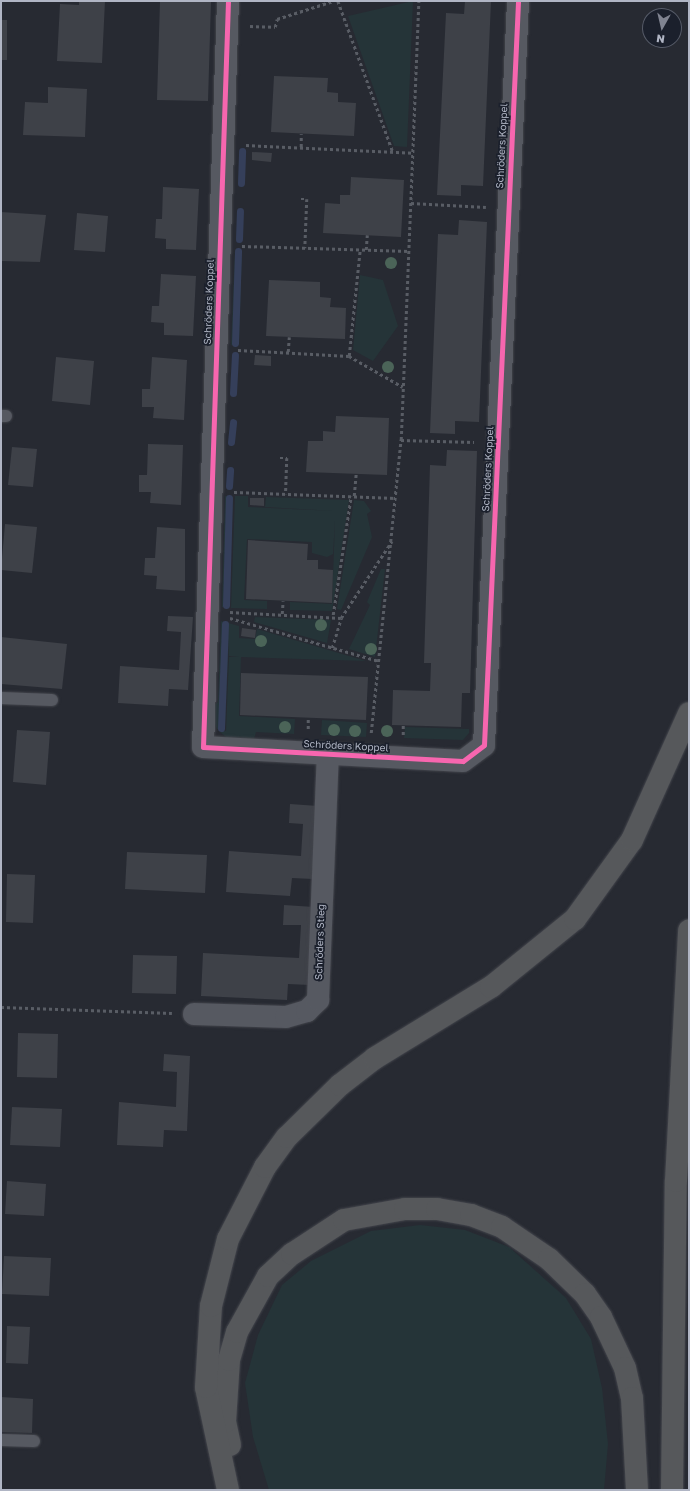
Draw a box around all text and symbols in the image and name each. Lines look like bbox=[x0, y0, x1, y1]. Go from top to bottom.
north arrow bbox=[642, 8, 682, 48]
text: N bbox=[655, 32, 665, 46]
street label: Schröders Koppel bbox=[494, 103, 510, 189]
street label: Schröders Koppel bbox=[202, 259, 216, 345]
street label: Schröders Koppel bbox=[480, 426, 496, 512]
street label: Schröders Koppel bbox=[303, 738, 389, 754]
street label: Schröders Stieg bbox=[313, 904, 327, 980]

